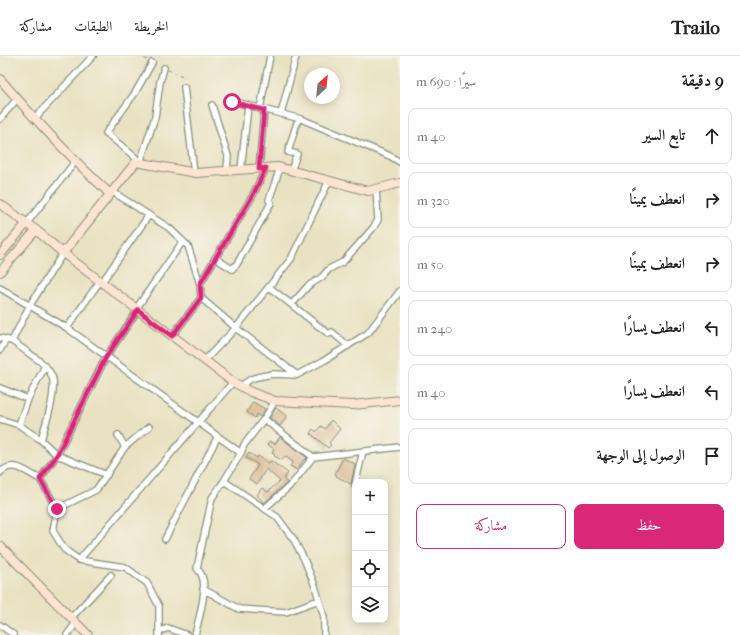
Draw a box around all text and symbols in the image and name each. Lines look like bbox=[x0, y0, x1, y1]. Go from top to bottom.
text: Trailo bbox=[671, 17, 720, 39]
text: مشاركة bbox=[20, 18, 52, 35]
text: الطبقات bbox=[74, 18, 112, 35]
text: الخريطة bbox=[134, 18, 168, 35]
north arrow bbox=[304, 68, 340, 104]
text: 9 دقيقة bbox=[682, 70, 724, 90]
text: سيرًا · 690 m bbox=[416, 74, 476, 89]
route start bbox=[223, 93, 241, 111]
icon: ahead bbox=[701, 125, 723, 147]
text: تابع السير bbox=[643, 126, 685, 144]
text: 40 m bbox=[417, 129, 445, 144]
icon: right bbox=[701, 189, 723, 211]
text: انعطف يمينًا bbox=[630, 190, 685, 208]
text: 320 m bbox=[417, 193, 450, 208]
icon: right bbox=[701, 253, 723, 275]
text: انعطف يمينًا bbox=[630, 254, 685, 272]
text: 50 m bbox=[417, 257, 443, 272]
icon: left bbox=[701, 317, 723, 339]
text: انعطف يسارًا bbox=[624, 318, 685, 336]
text: 240 m bbox=[417, 321, 452, 336]
icon: left bbox=[701, 381, 723, 403]
text: انعطف يسارًا bbox=[624, 382, 685, 400]
text: 40 m bbox=[417, 385, 445, 400]
icon: arrive bbox=[701, 445, 723, 467]
text: الوصول إلى الوجهة bbox=[596, 446, 685, 464]
map controls bbox=[352, 479, 388, 623]
button: + bbox=[352, 479, 388, 515]
route end bbox=[48, 500, 66, 518]
button: مشاركة bbox=[416, 504, 566, 549]
button: حفظ bbox=[574, 504, 724, 549]
button: − bbox=[352, 515, 388, 551]
button: locate bbox=[352, 551, 388, 587]
button: layers bbox=[352, 587, 388, 623]

